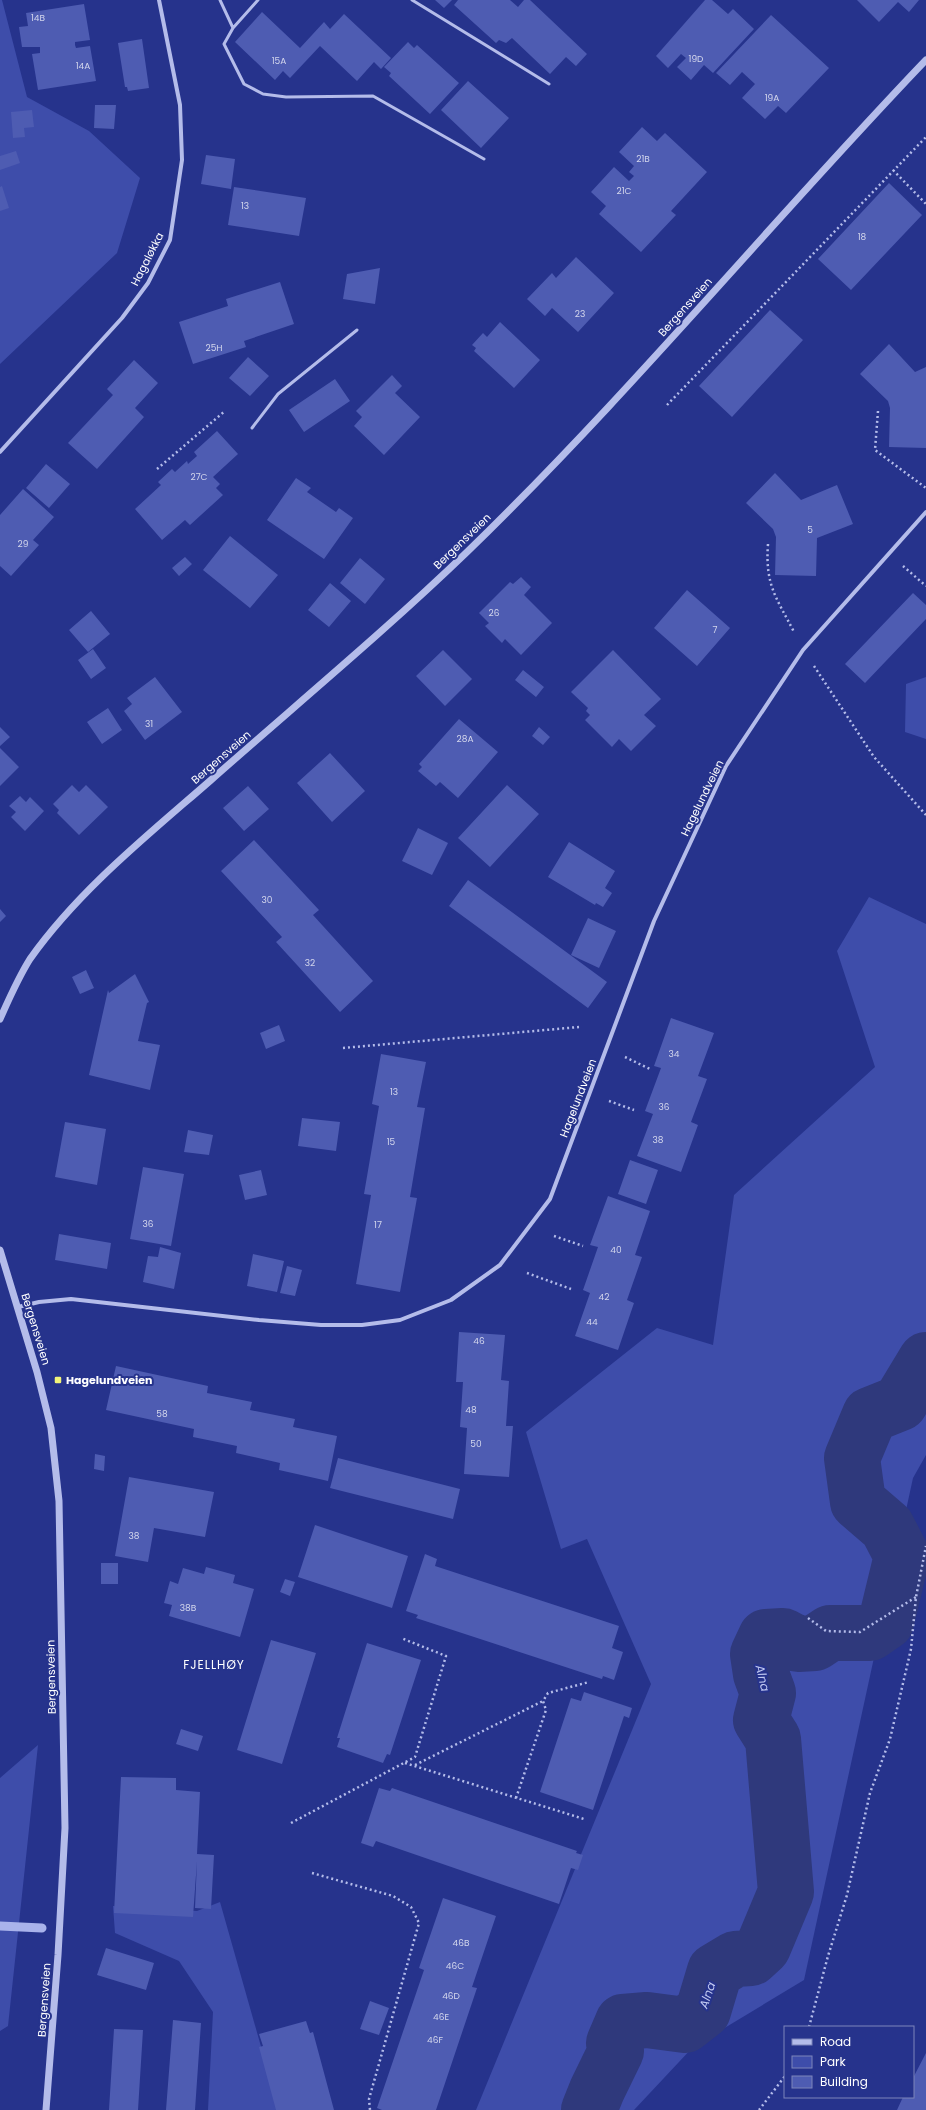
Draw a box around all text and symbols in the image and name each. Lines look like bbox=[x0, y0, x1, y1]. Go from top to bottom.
house number: 14B bbox=[31, 12, 46, 24]
house number: 19D bbox=[689, 53, 703, 65]
house number: 15A bbox=[272, 55, 286, 67]
house number: 14A bbox=[76, 60, 90, 72]
house number: 19A bbox=[765, 92, 779, 104]
house number: 21B bbox=[636, 153, 650, 165]
house number: 21C bbox=[616, 185, 632, 197]
house number: 13 bbox=[241, 200, 249, 212]
street label: Hagaløkka bbox=[127, 229, 167, 289]
house number: 18 bbox=[858, 231, 867, 243]
street label: Bergensveien bbox=[654, 274, 716, 340]
house number: 23 bbox=[575, 308, 585, 320]
house number: 25H bbox=[205, 342, 223, 354]
house number: 27C bbox=[190, 471, 208, 483]
street label: Bergensveien bbox=[430, 509, 494, 573]
house number: 5 bbox=[807, 524, 813, 536]
house number: 29 bbox=[18, 538, 29, 550]
house number: 26 bbox=[489, 607, 500, 619]
house number: 7 bbox=[713, 624, 718, 636]
house number: 31 bbox=[145, 718, 153, 730]
street label: Bergensveien bbox=[188, 727, 254, 787]
house number: 28A bbox=[457, 733, 473, 745]
street label: Hagelundveien bbox=[677, 757, 727, 839]
house number: 30 bbox=[262, 894, 273, 906]
house number: 32 bbox=[305, 957, 315, 969]
house number: 34 bbox=[669, 1048, 680, 1060]
street label: Hagelundveien bbox=[556, 1056, 600, 1140]
house number: 13 bbox=[390, 1086, 398, 1098]
house number: 36 bbox=[658, 1101, 670, 1113]
house number: 38 bbox=[653, 1134, 664, 1146]
house number: 15 bbox=[387, 1136, 396, 1148]
house number: 36 bbox=[142, 1218, 154, 1230]
house number: 17 bbox=[374, 1219, 382, 1231]
house number: 40 bbox=[610, 1244, 622, 1256]
street label: Bergensveien bbox=[17, 1291, 55, 1367]
house number: 42 bbox=[599, 1291, 609, 1303]
house number: 44 bbox=[586, 1316, 598, 1328]
house number: 46 bbox=[473, 1335, 485, 1347]
place label: Hagelundveien bbox=[66, 1372, 152, 1388]
marker: Hagelundveien bbox=[53, 1375, 63, 1385]
house number: 48 bbox=[465, 1404, 477, 1416]
house number: 58 bbox=[156, 1408, 168, 1420]
house number: 50 bbox=[470, 1438, 482, 1450]
house number: 38 bbox=[129, 1530, 140, 1542]
house number: 38B bbox=[180, 1602, 197, 1614]
street label: Bergensveien bbox=[42, 1640, 60, 1714]
district label: FJELLHØY bbox=[183, 1656, 245, 1673]
water label: Alna bbox=[751, 1662, 774, 1693]
house number: 46B bbox=[453, 1937, 470, 1949]
house number: 46C bbox=[446, 1960, 464, 1972]
street label: Bergensveien bbox=[33, 1962, 55, 2038]
water label: Alna bbox=[694, 1980, 719, 2011]
house number: 46D bbox=[442, 1990, 460, 2002]
house number: 46E bbox=[433, 2011, 449, 2023]
legend bbox=[784, 2026, 914, 2098]
text: Road bbox=[820, 2033, 851, 2050]
house number: 46F bbox=[427, 2034, 443, 2046]
text: Park bbox=[820, 2053, 847, 2070]
text: Building bbox=[820, 2073, 868, 2090]

